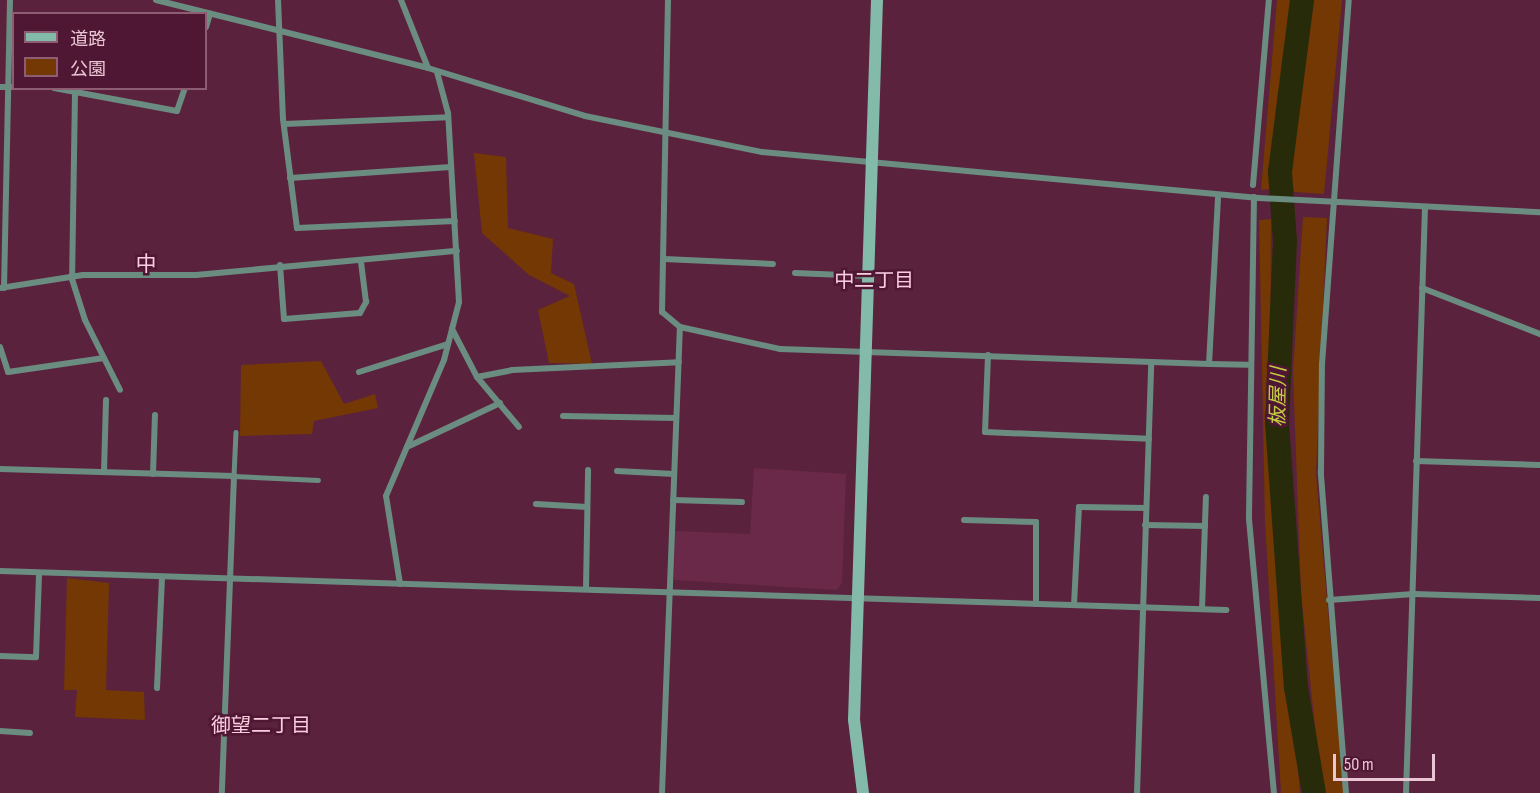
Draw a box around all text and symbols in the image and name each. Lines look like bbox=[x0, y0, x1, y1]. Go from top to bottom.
legend bbox=[12, 12, 207, 90]
text: 道路 bbox=[70, 29, 106, 50]
text: 公園 bbox=[70, 59, 106, 80]
district label: 中 bbox=[136, 252, 156, 278]
district label: 中二丁目 bbox=[834, 269, 914, 293]
water label: 板屋川 bbox=[1266, 367, 1292, 427]
district label: 御望二丁目 bbox=[211, 714, 311, 738]
scale bar bbox=[1336, 742, 1438, 780]
text: 50 m bbox=[1344, 754, 1374, 775]

